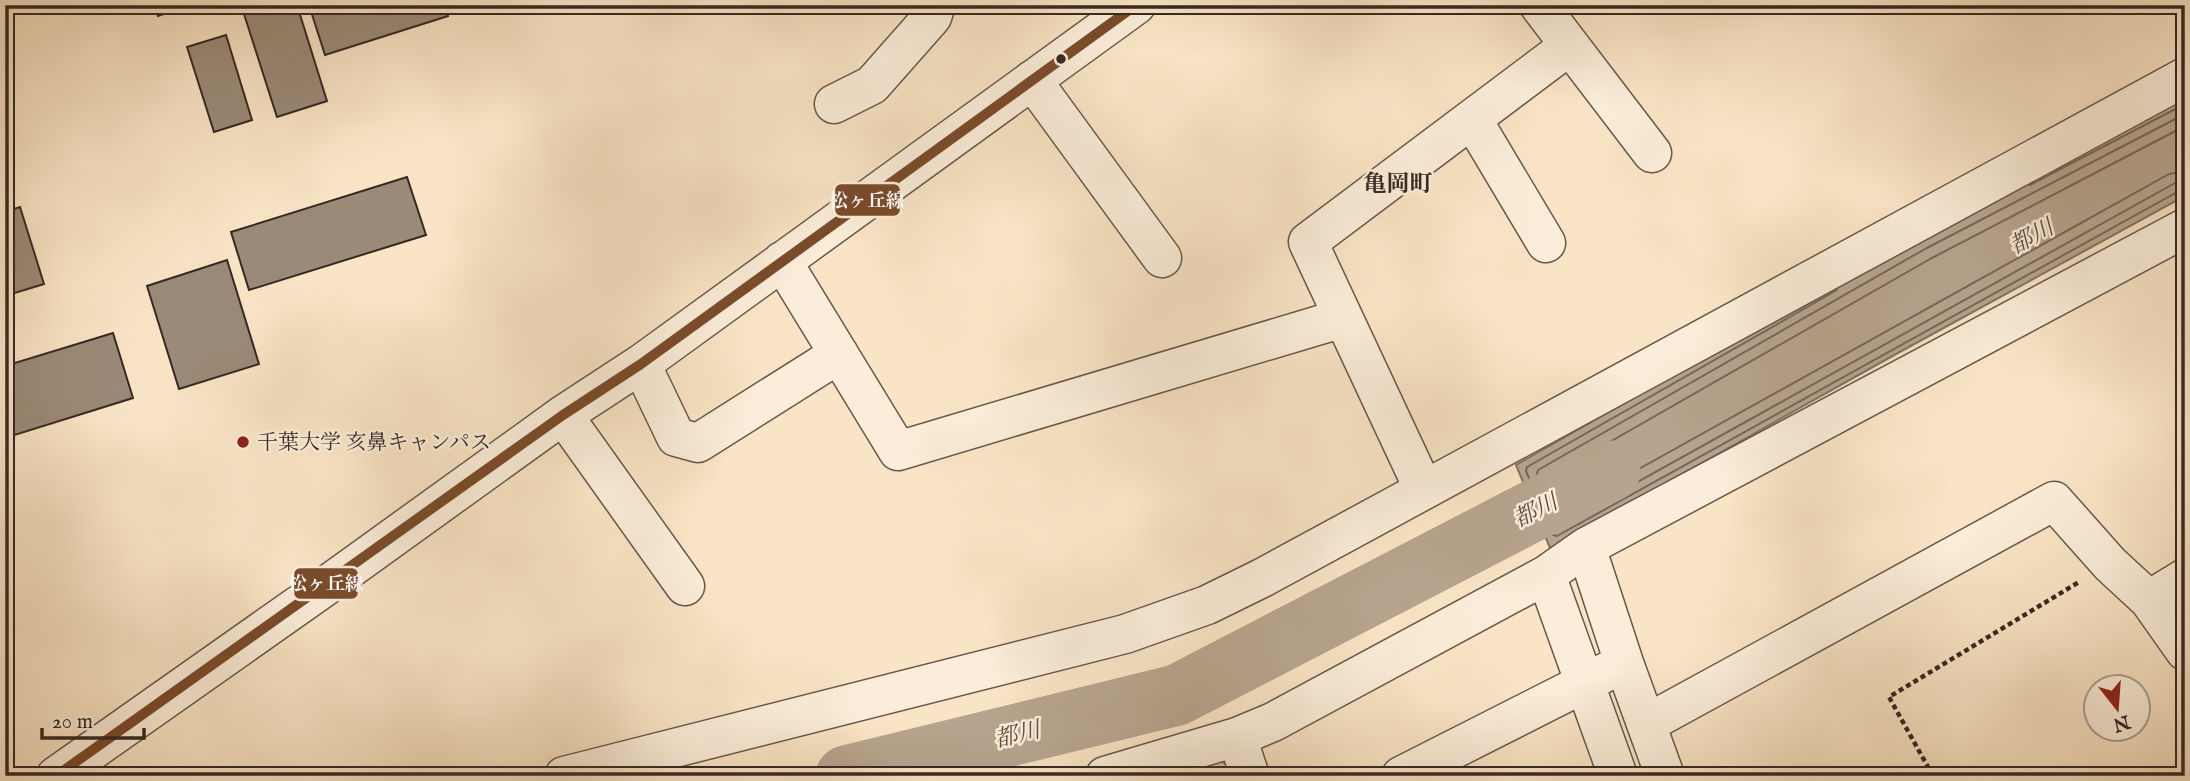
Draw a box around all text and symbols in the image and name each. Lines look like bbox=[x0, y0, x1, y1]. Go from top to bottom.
unlabelled marker bbox=[1054, 52, 1068, 66]
district label: 亀岡町 bbox=[1364, 170, 1433, 199]
line badge: 松ヶ丘線 bbox=[834, 183, 901, 217]
text: 松ヶ丘線 bbox=[829, 190, 905, 214]
water label: 都川 bbox=[2005, 212, 2061, 261]
place label: 千葉大学 亥鼻キャンパス bbox=[257, 430, 491, 457]
marker: 千葉大学 亥鼻キャンパス bbox=[235, 434, 251, 450]
water label: 都川 bbox=[1509, 487, 1565, 535]
line badge: 松ヶ丘線 bbox=[293, 567, 359, 600]
text: 松ヶ丘線 bbox=[288, 573, 364, 597]
north arrow bbox=[2082, 672, 2152, 742]
scale bar bbox=[42, 697, 144, 741]
text: N bbox=[2109, 708, 2134, 736]
text: 20 m bbox=[52, 709, 93, 736]
water label: 都川 bbox=[992, 715, 1046, 755]

